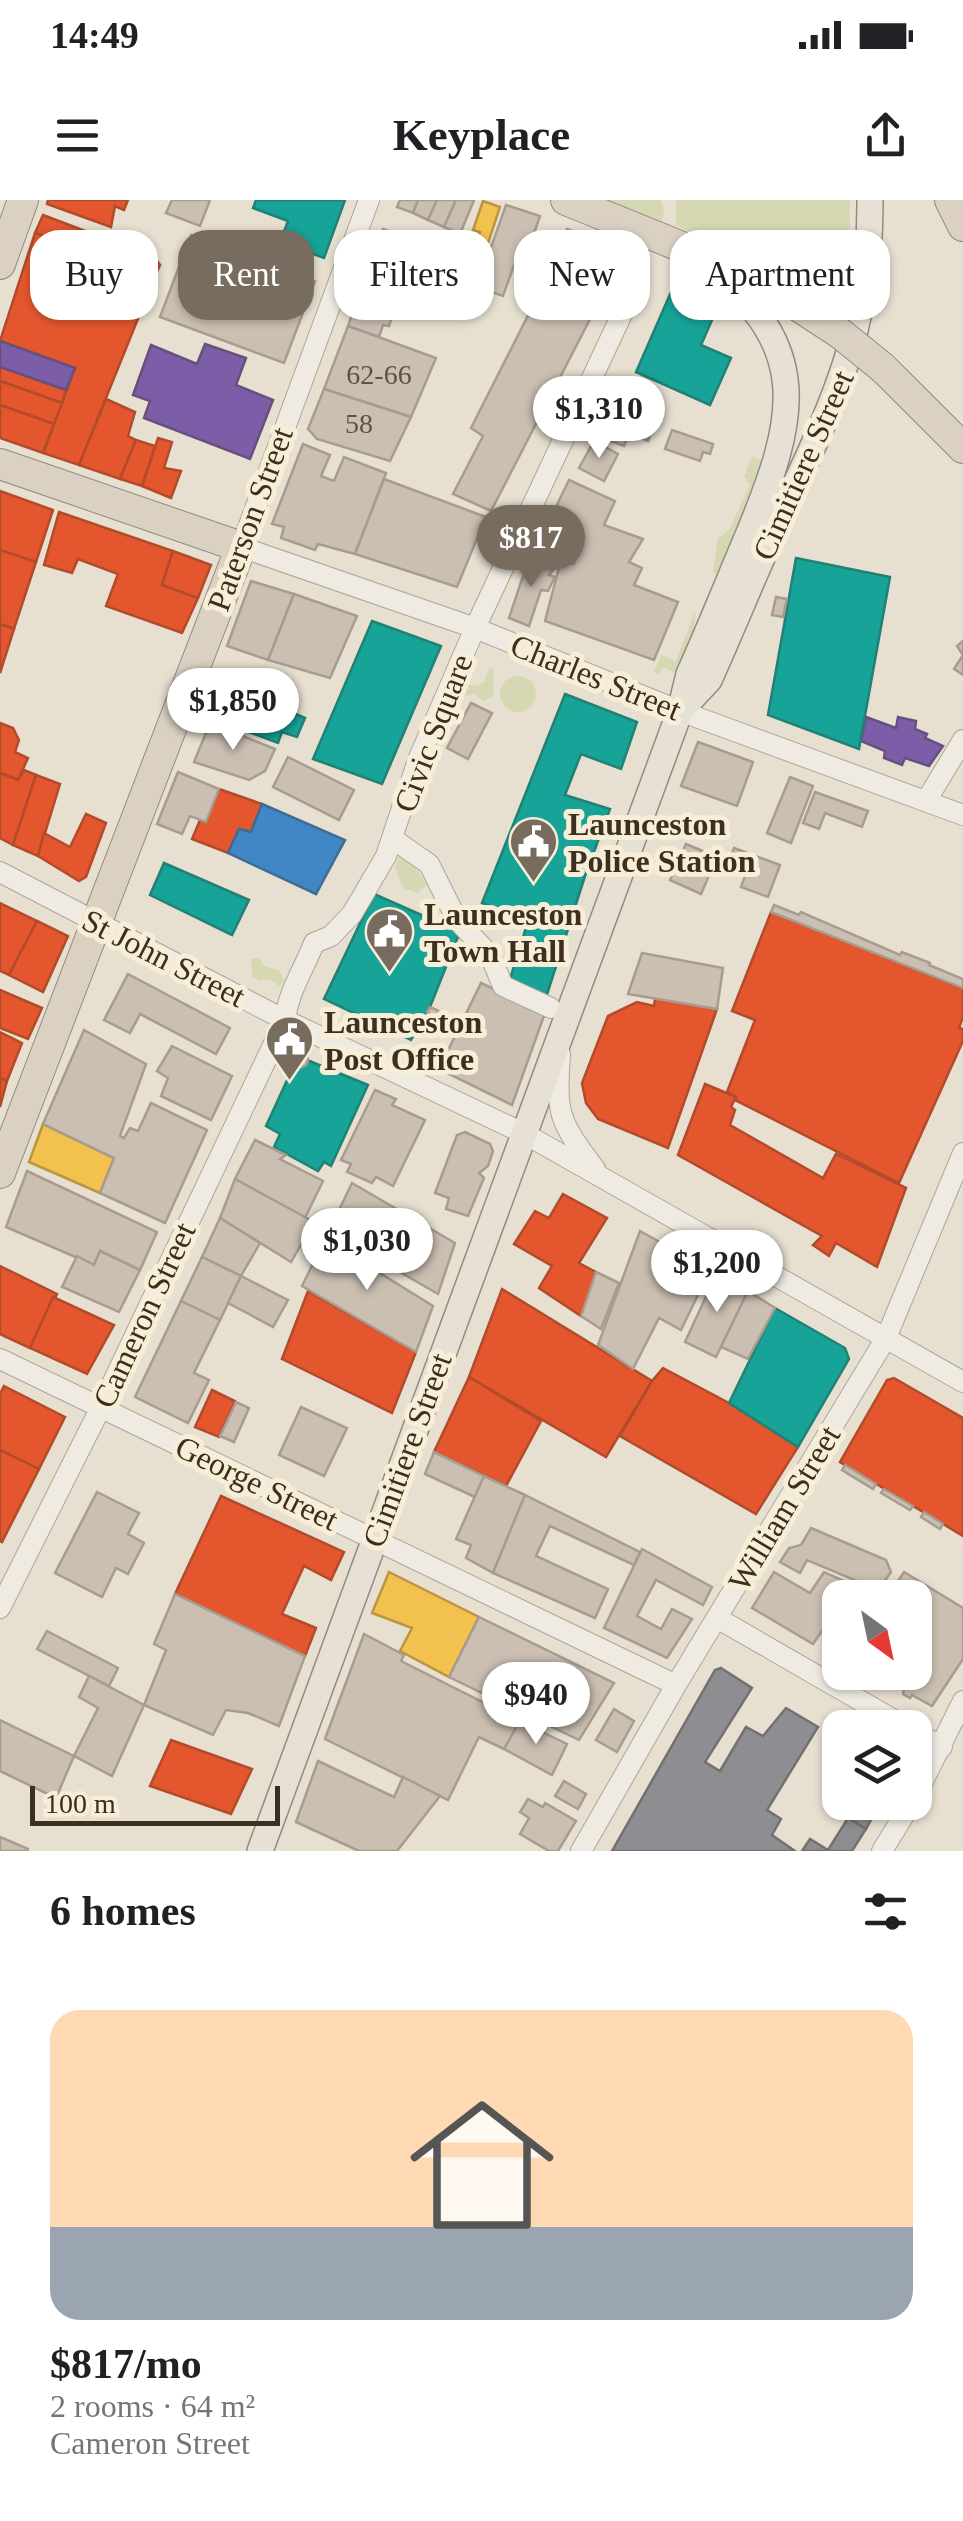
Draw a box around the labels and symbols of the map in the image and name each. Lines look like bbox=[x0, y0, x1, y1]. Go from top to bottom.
house number: 62-66 bbox=[346, 359, 412, 390]
street label: Cimitiere Street bbox=[745, 365, 861, 565]
pin: $1,310 bbox=[518, 376, 680, 461]
house number: 58 bbox=[345, 408, 373, 439]
street label: Paterson Street bbox=[200, 422, 300, 616]
pin: $817 bbox=[472, 505, 590, 590]
street label: Charles Street bbox=[506, 627, 686, 728]
street label: Civic Square bbox=[386, 649, 480, 817]
pin: $1,850 bbox=[152, 668, 314, 753]
place label: Launceston Police Station bbox=[568, 806, 756, 879]
public building icon: Launceston Police Station bbox=[507, 816, 559, 884]
place label: Launceston Town Hall bbox=[424, 896, 582, 969]
street label: St John Street bbox=[77, 902, 251, 1014]
public building icon: Launceston Town Hall bbox=[363, 906, 415, 974]
place label: Launceston Post Office bbox=[324, 1004, 482, 1077]
public building icon: Launceston Post Office bbox=[263, 1014, 315, 1082]
pin: $1,030 bbox=[286, 1208, 448, 1293]
street label: Cameron Street bbox=[85, 1217, 203, 1413]
pin: $1,200 bbox=[636, 1230, 798, 1315]
street label: Cimitiere Street bbox=[355, 1348, 459, 1552]
street label: William Street bbox=[721, 1419, 847, 1597]
street label: George Street bbox=[170, 1428, 344, 1538]
north arrow bbox=[822, 1580, 932, 1690]
pin: $940 bbox=[477, 1662, 595, 1747]
scale bar bbox=[30, 1781, 280, 1826]

